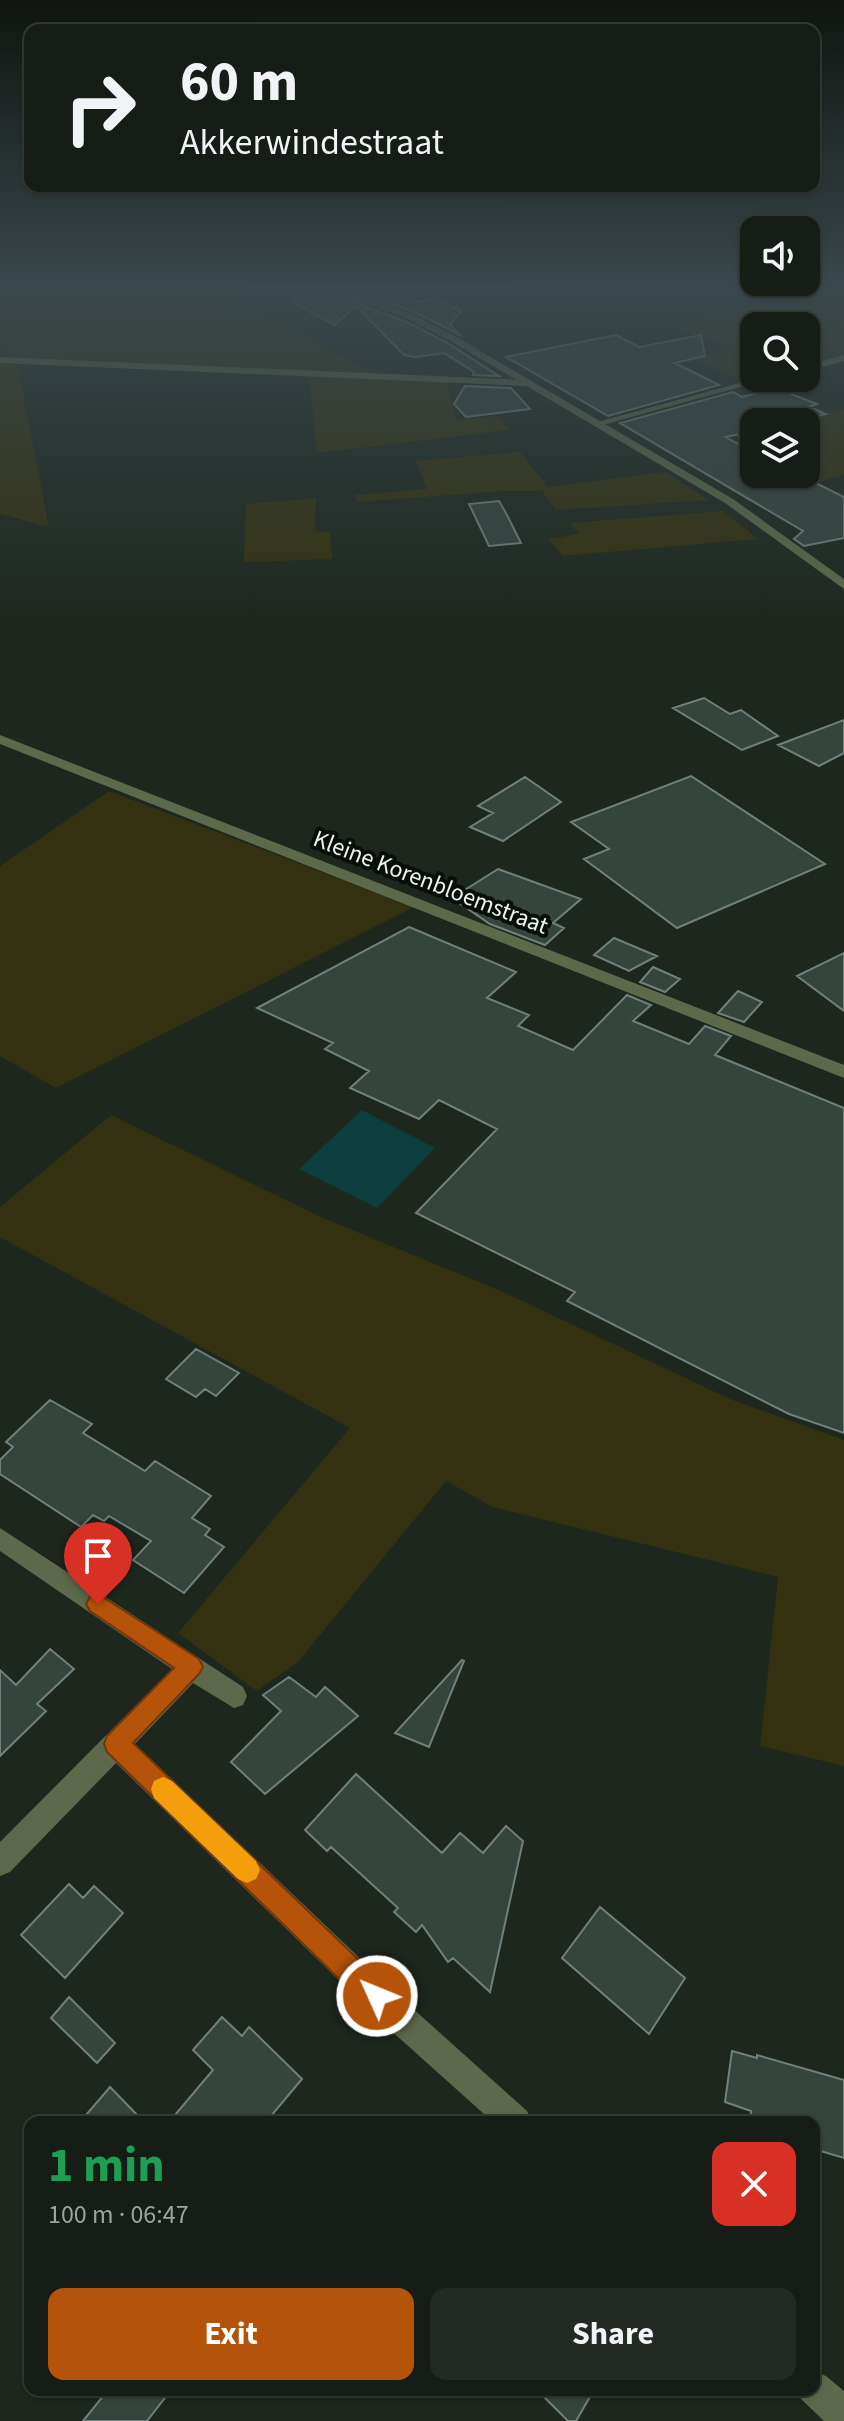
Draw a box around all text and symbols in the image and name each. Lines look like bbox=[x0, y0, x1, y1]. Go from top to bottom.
text: 60 m bbox=[180, 43, 298, 122]
icon: right bbox=[48, 56, 152, 160]
text: Akkerwindestraat bbox=[180, 117, 444, 168]
map controls bbox=[740, 216, 820, 488]
button: sound bbox=[740, 216, 820, 296]
button: search bbox=[740, 312, 820, 392]
button: layers bbox=[740, 408, 820, 488]
street label: Kleine Korenbloemstraat bbox=[308, 821, 553, 943]
pin bbox=[64, 1522, 132, 1604]
icon: arrive bbox=[76, 1534, 120, 1578]
position arrow bbox=[335, 1954, 419, 2038]
text: 1 min bbox=[48, 2132, 165, 2200]
button: close bbox=[712, 2142, 796, 2226]
text: 100 m · 06:47 bbox=[48, 2196, 189, 2233]
button: Exit bbox=[48, 2288, 414, 2380]
button: Share bbox=[430, 2288, 796, 2380]

